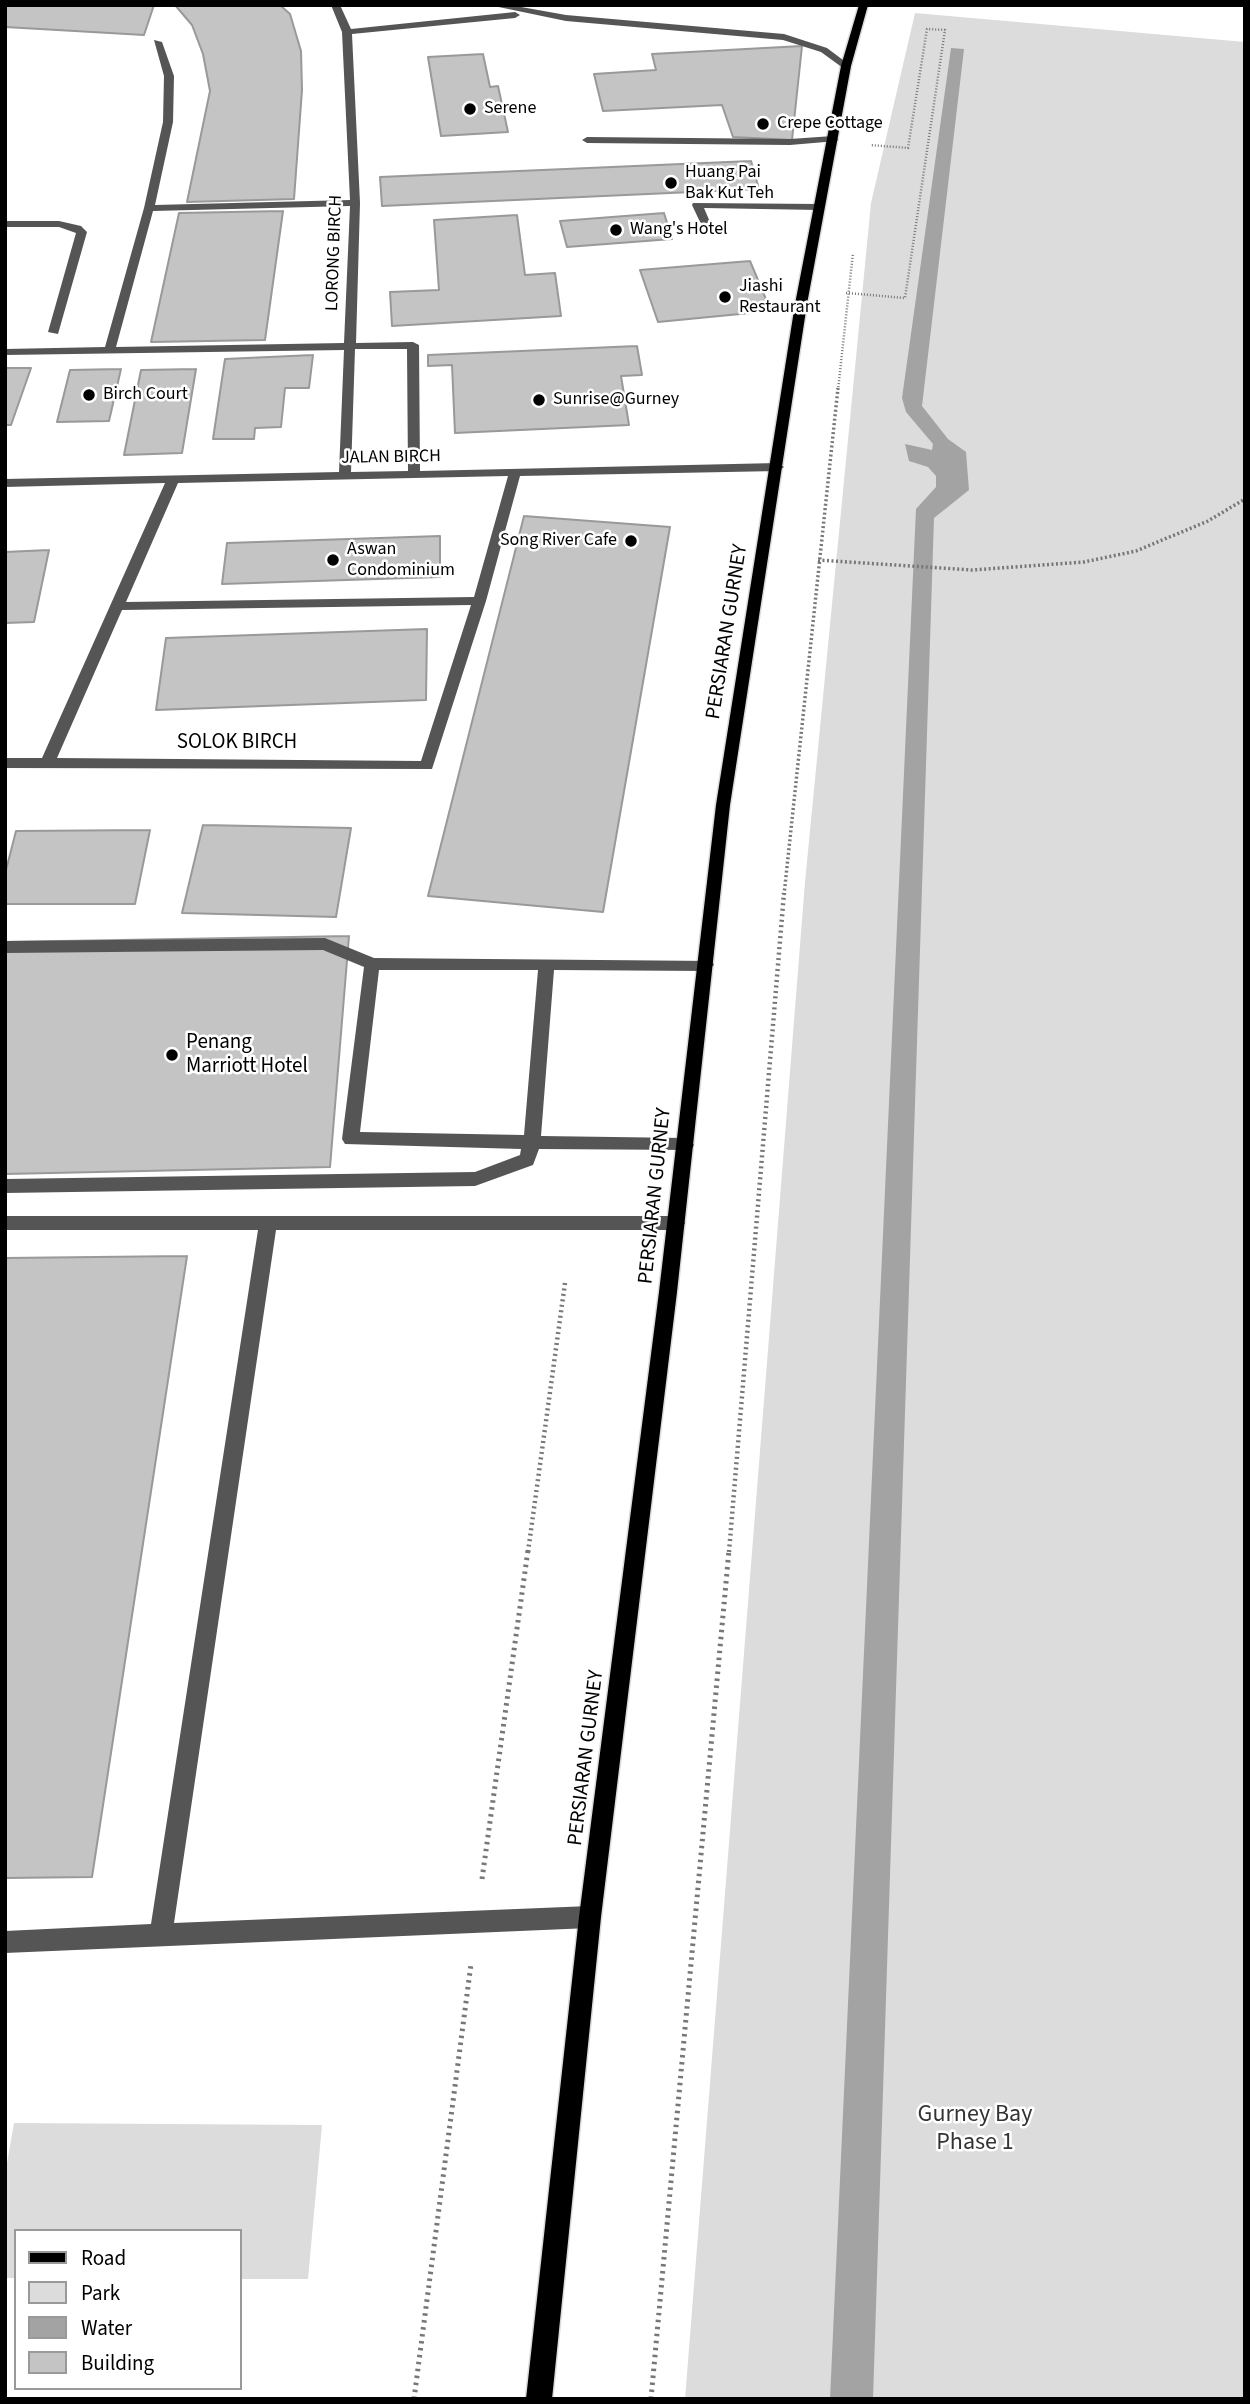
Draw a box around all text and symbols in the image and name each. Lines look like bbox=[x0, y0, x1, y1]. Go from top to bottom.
place label: Serene bbox=[484, 98, 536, 120]
marker: Serene bbox=[462, 101, 478, 117]
place label: Crepe Cottage bbox=[777, 113, 883, 135]
marker: Crepe Cottage bbox=[755, 116, 771, 132]
place label: Huang Pai Bak Kut Teh bbox=[685, 162, 774, 204]
marker: Huang Pai Bak Kut Teh bbox=[663, 175, 679, 191]
street label: LORONG BIRCH bbox=[322, 194, 348, 312]
place label: Wang's Hotel bbox=[630, 219, 728, 241]
marker: Wang's Hotel bbox=[608, 222, 624, 238]
place label: Jiashi Restaurant bbox=[739, 276, 821, 318]
marker: Jiashi Restaurant bbox=[717, 289, 733, 305]
place label: Birch Court bbox=[103, 384, 188, 406]
marker: Birch Court bbox=[81, 387, 97, 403]
place label: Sunrise@Gurney bbox=[553, 389, 679, 411]
marker: Sunrise@Gurney bbox=[531, 392, 547, 408]
street label: JALAN BIRCH bbox=[341, 446, 441, 470]
place label: Song River Cafe bbox=[500, 530, 617, 552]
marker: Song River Cafe bbox=[623, 533, 639, 549]
place label: Aswan Condominium bbox=[347, 539, 455, 582]
street label: PERSIARAN GURNEY bbox=[702, 543, 754, 721]
marker: Aswan Condominium bbox=[325, 552, 341, 568]
street label: SOLOK BIRCH bbox=[177, 730, 297, 756]
place label: Penang Marriott Hotel bbox=[186, 1030, 308, 1080]
marker: Penang Marriott Hotel bbox=[164, 1047, 180, 1063]
street label: PERSIARAN GURNEY bbox=[634, 1107, 678, 1285]
street label: PERSIARAN GURNEY bbox=[564, 1669, 610, 1847]
park label: Gurney Bay Phase 1 bbox=[918, 2102, 1032, 2158]
legend bbox=[14, 2229, 242, 2390]
text: Road bbox=[81, 2243, 126, 2273]
text: Park bbox=[81, 2278, 120, 2308]
text: Water bbox=[81, 2313, 132, 2343]
text: Building bbox=[81, 2348, 154, 2378]

